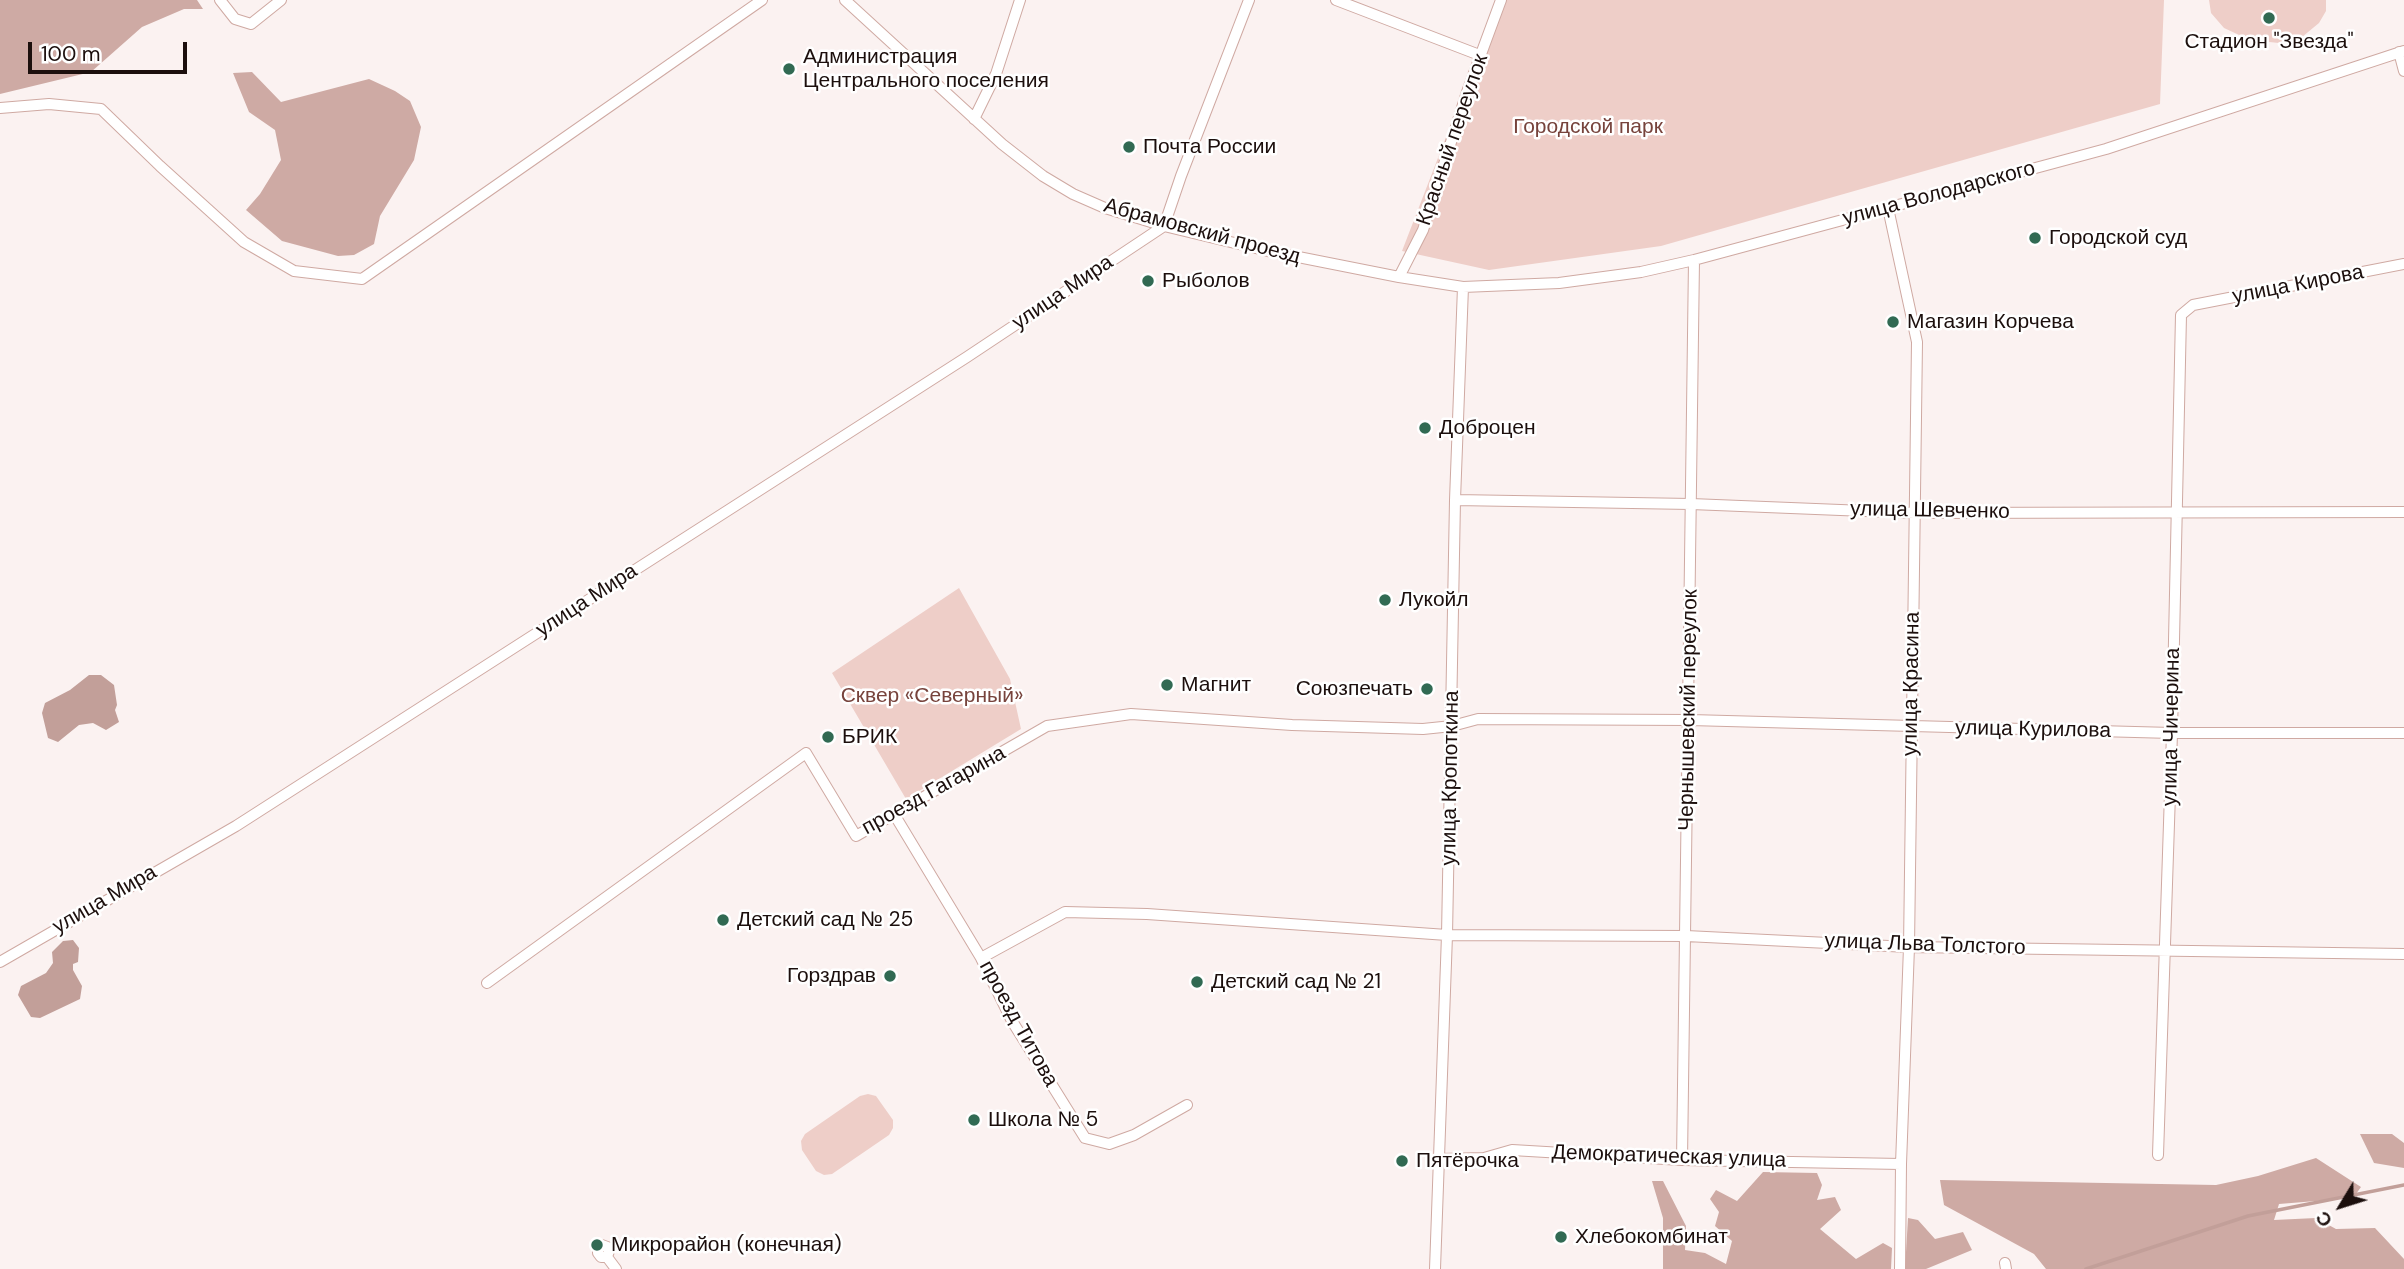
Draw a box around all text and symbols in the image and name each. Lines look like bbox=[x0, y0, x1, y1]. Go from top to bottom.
marker: Стадион "Звезда" bbox=[2261, 10, 2277, 26]
scale bar bbox=[32, 28, 191, 72]
place label: Стадион "Звезда" bbox=[2184, 29, 2354, 55]
text: 100 m bbox=[41, 40, 101, 68]
place label: Администрация Центрального поселения bbox=[803, 44, 1049, 94]
street label: Красный переулок bbox=[1412, 51, 1494, 229]
marker: Администрация Центрального поселения bbox=[781, 61, 797, 77]
park label: Городской парк bbox=[1513, 114, 1663, 140]
place label: Почта России bbox=[1143, 134, 1276, 160]
marker: Почта России bbox=[1121, 139, 1137, 155]
street label: улица Володарского bbox=[1840, 156, 2038, 232]
street label: Абрамовский проезд bbox=[1101, 194, 1303, 270]
place label: Городской суд bbox=[2049, 225, 2187, 251]
marker: Городской суд bbox=[2027, 230, 2043, 246]
street label: улица Мира bbox=[1008, 250, 1118, 336]
street label: улица Кирова bbox=[2230, 260, 2366, 310]
place label: Рыболов bbox=[1162, 268, 1250, 294]
marker: Рыболов bbox=[1140, 273, 1156, 289]
place label: Магазин Корчева bbox=[1907, 309, 2074, 335]
marker: Магазин Корчева bbox=[1885, 314, 1901, 330]
place label: Доброцен bbox=[1439, 415, 1536, 441]
marker: Доброцен bbox=[1417, 420, 1433, 436]
street label: улица Шевченко bbox=[1850, 497, 2010, 525]
street label: улица Мира bbox=[532, 559, 642, 643]
place label: Лукойл bbox=[1399, 587, 1469, 613]
street label: Чернышевский переулок bbox=[1674, 589, 1704, 831]
marker: Лукойл bbox=[1377, 592, 1393, 608]
street label: улица Красина bbox=[1898, 612, 1926, 756]
street label: улица Чичерина bbox=[2158, 648, 2186, 806]
place label: Магнит bbox=[1181, 672, 1251, 698]
place label: Союзпечать bbox=[1296, 676, 1413, 702]
marker: Магнит bbox=[1159, 677, 1175, 693]
marker: Союзпечать bbox=[1419, 681, 1435, 697]
park label: Сквер «Северный» bbox=[841, 683, 1023, 709]
street label: улица Кропоткина bbox=[1437, 690, 1465, 866]
street label: улица Курилова bbox=[1955, 716, 2111, 744]
place label: БРИК bbox=[842, 724, 897, 750]
marker: БРИК bbox=[820, 729, 836, 745]
street label: проезд Гагарина bbox=[858, 741, 1010, 841]
street label: улица Мира bbox=[49, 860, 161, 940]
place label: Детский сад № 25 bbox=[737, 907, 913, 933]
marker: Детский сад № 25 bbox=[715, 912, 731, 928]
street label: улица Льва Толстого bbox=[1824, 929, 2026, 961]
street label: проезд Титова bbox=[973, 957, 1063, 1091]
place label: Горздрав bbox=[787, 963, 876, 989]
marker: Горздрав bbox=[882, 968, 898, 984]
place label: Детский сад № 21 bbox=[1211, 969, 1381, 995]
marker: Детский сад № 21 bbox=[1189, 974, 1205, 990]
place label: Школа № 5 bbox=[988, 1107, 1098, 1133]
marker: Школа № 5 bbox=[966, 1112, 982, 1128]
street label: Демократическая улица bbox=[1551, 1140, 1787, 1174]
place label: Пятёрочка bbox=[1416, 1148, 1519, 1174]
marker: Пятёрочка bbox=[1394, 1153, 1410, 1169]
north arrow bbox=[2306, 1171, 2376, 1241]
text: С bbox=[2310, 1206, 2338, 1232]
place label: Хлебокомбинат bbox=[1575, 1224, 1728, 1250]
marker: Хлебокомбинат bbox=[1553, 1229, 1569, 1245]
place label: Микрорайон (конечная) bbox=[611, 1232, 842, 1258]
marker: Микрорайон (конечная) bbox=[589, 1237, 605, 1253]

